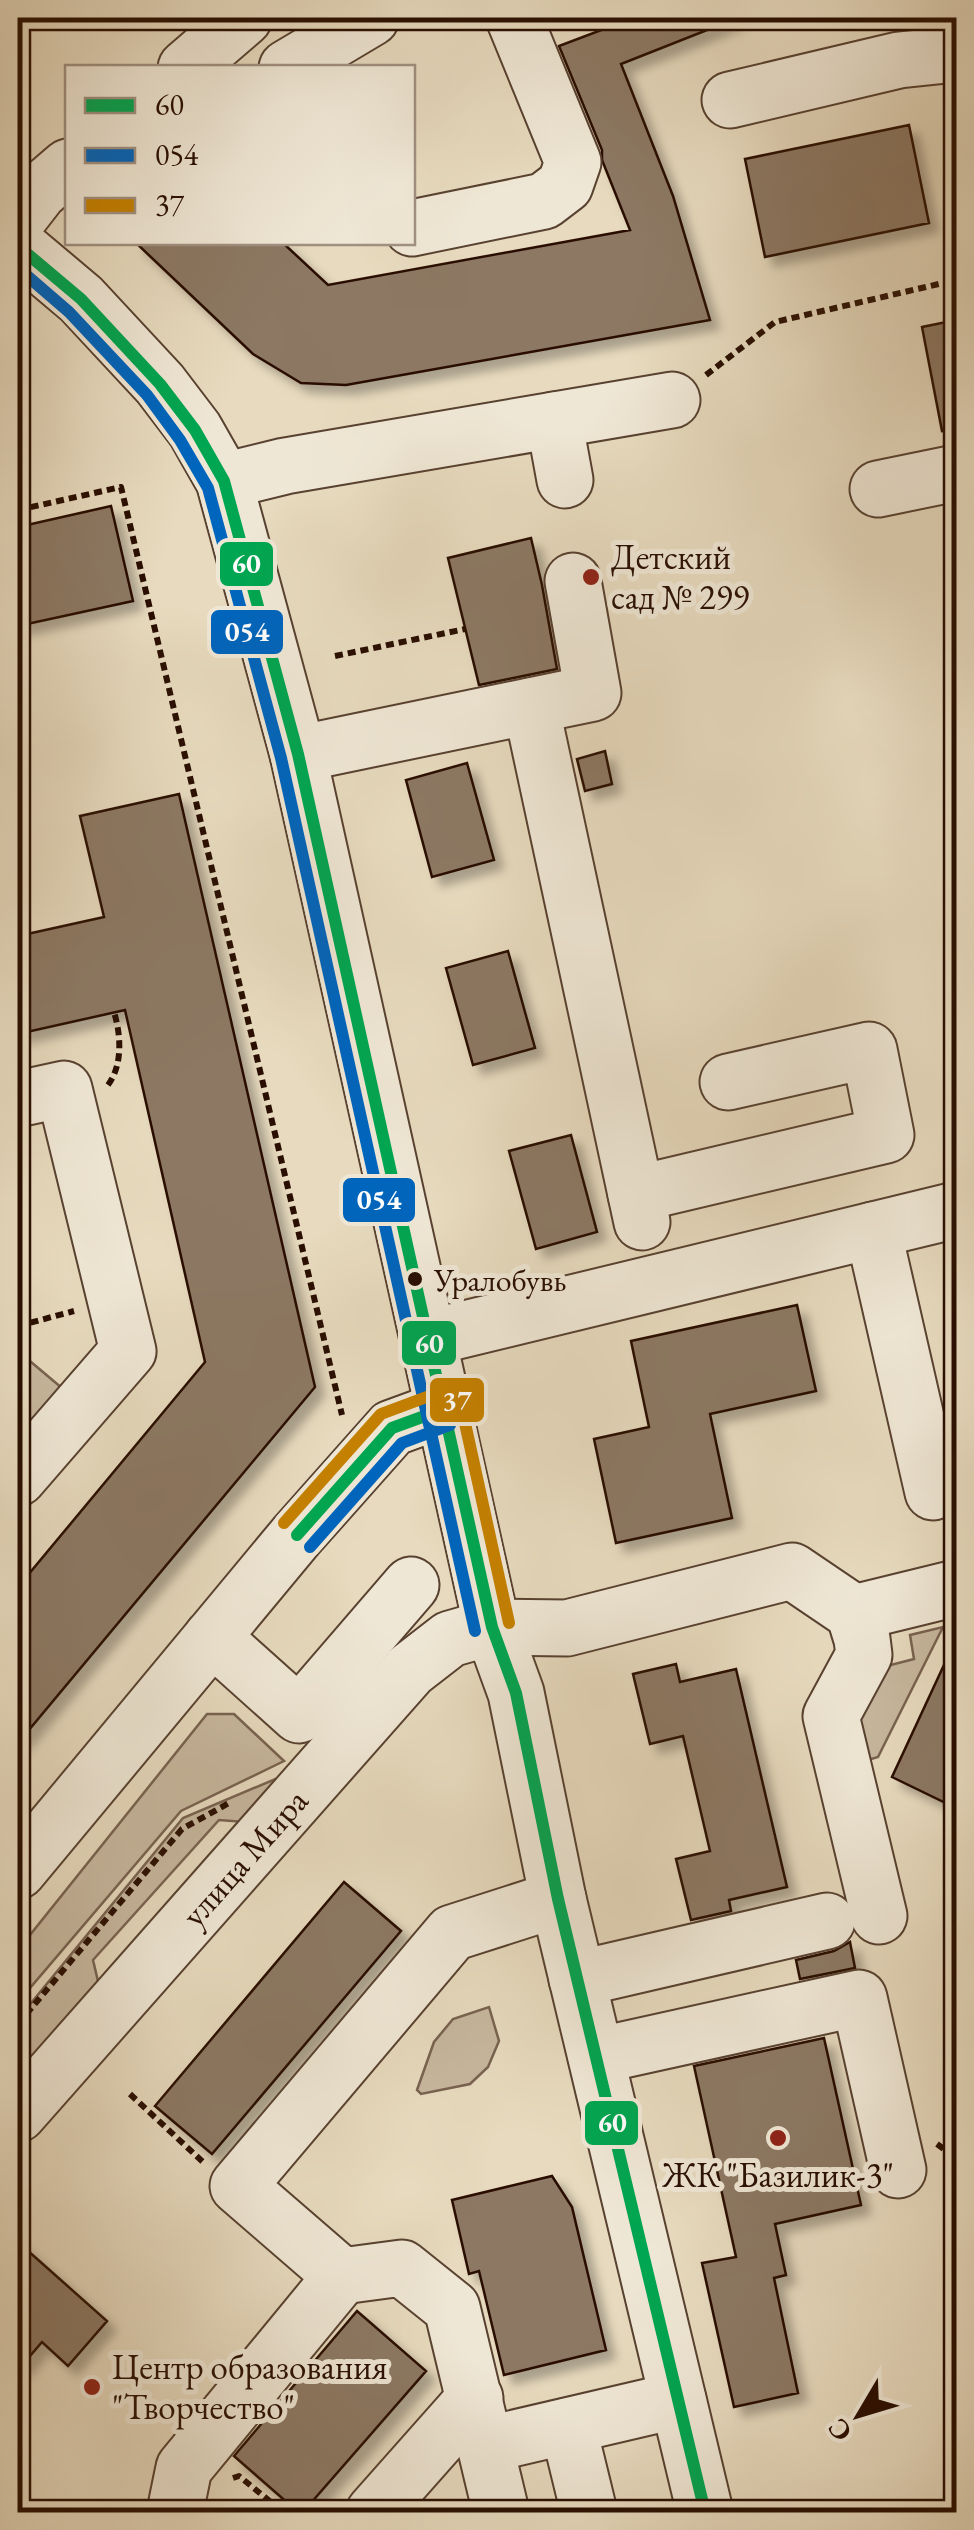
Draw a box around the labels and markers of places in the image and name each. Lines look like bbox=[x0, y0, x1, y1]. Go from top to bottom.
place label: Детский сад № 299 bbox=[611, 534, 750, 619]
marker: Детский сад № 299 bbox=[580, 566, 602, 588]
place label: Уралобувь bbox=[433, 1259, 566, 1301]
marker: Уралобувь bbox=[405, 1269, 425, 1289]
marker: ЖК "Базилик-3" bbox=[767, 2127, 789, 2149]
place label: ЖК "Базилик-3" bbox=[661, 2152, 894, 2197]
place label: Центр образования "Творчество" bbox=[112, 2344, 387, 2430]
marker: Центр образования "Творчество" bbox=[81, 2376, 103, 2398]

